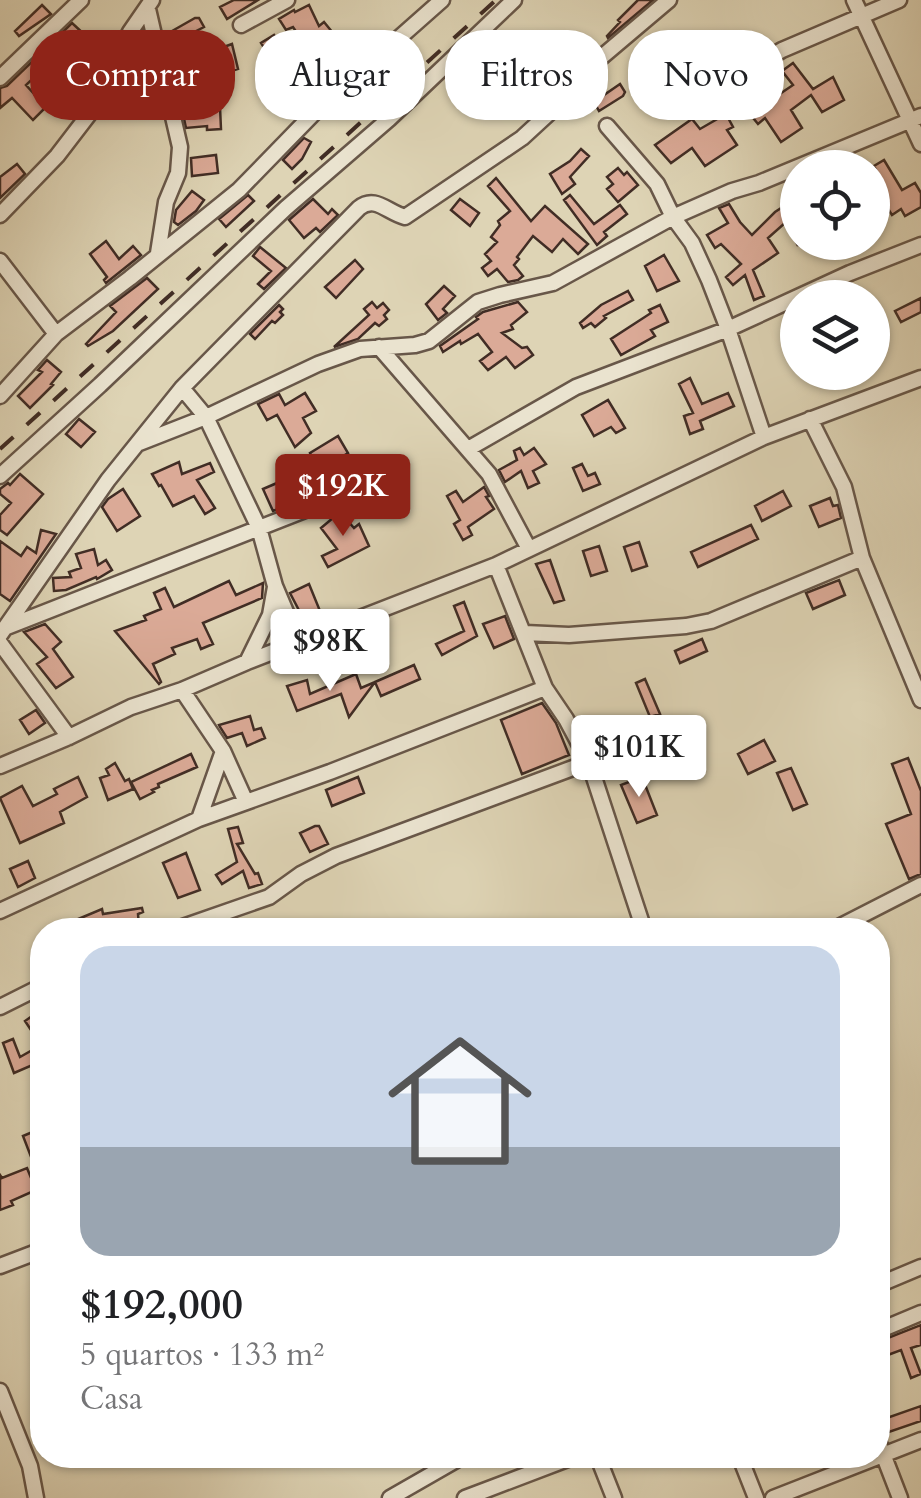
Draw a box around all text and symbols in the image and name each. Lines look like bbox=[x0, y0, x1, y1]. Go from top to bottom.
chip: Comprar bbox=[30, 30, 235, 120]
chip: Alugar bbox=[255, 30, 425, 120]
chip: Filtros bbox=[445, 30, 608, 120]
chip: Novo bbox=[628, 30, 784, 120]
map controls bbox=[780, 150, 890, 390]
button: locate bbox=[780, 150, 890, 260]
button: layers bbox=[780, 280, 890, 390]
pin: $192K bbox=[273, 454, 413, 539]
text: $192K bbox=[297, 464, 389, 508]
pin: $98K bbox=[271, 609, 389, 694]
text: $98K bbox=[292, 619, 368, 663]
pin: $101K bbox=[569, 715, 709, 800]
text: $101K bbox=[593, 725, 685, 769]
icon: home bbox=[370, 1011, 550, 1191]
text: $192,000 bbox=[80, 1276, 243, 1333]
text: 5 quartos · 133 m² bbox=[80, 1333, 324, 1377]
text: Casa bbox=[80, 1377, 143, 1421]

